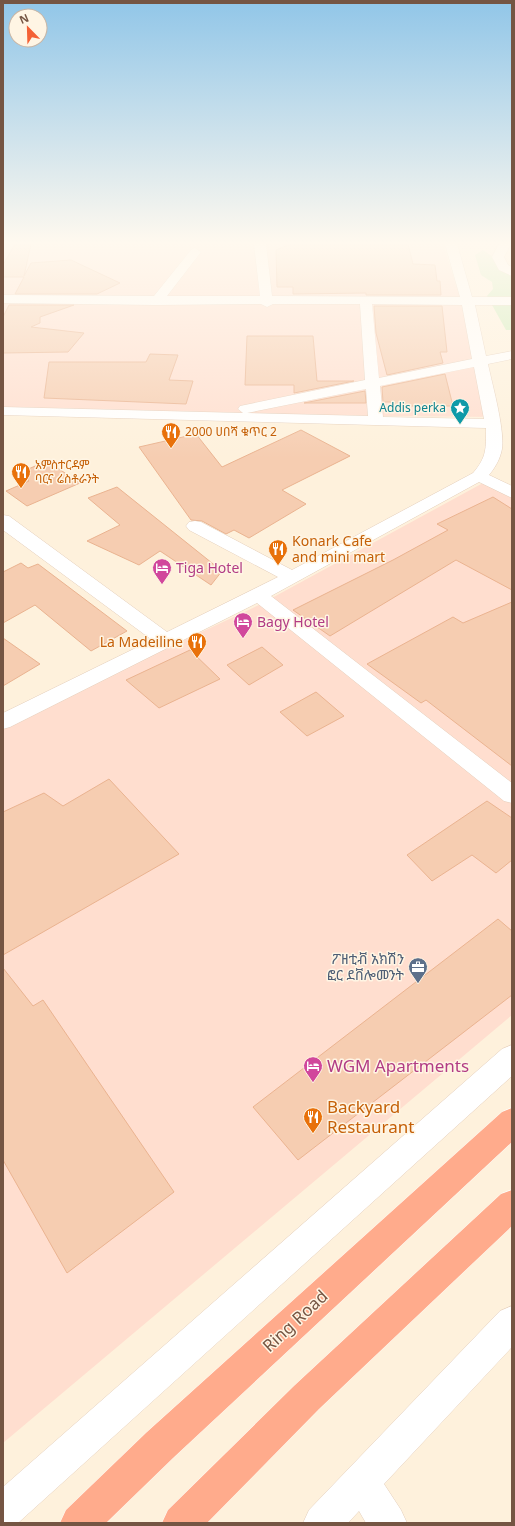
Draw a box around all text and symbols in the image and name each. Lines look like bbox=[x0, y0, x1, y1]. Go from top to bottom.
north arrow bbox=[8, 8, 48, 48]
text: N bbox=[17, 10, 31, 27]
place icon: Addis perka bbox=[449, 397, 471, 425]
place label: Addis perka bbox=[379, 399, 446, 416]
restaurant icon: 2000 ሀበሻ ቁጥር 2 bbox=[160, 421, 182, 449]
place label: 2000 ሀበሻ ቁጥር 2 bbox=[185, 423, 277, 440]
place label: አምስተርዳም ባርና ሬስቶራንት bbox=[35, 456, 100, 487]
restaurant icon: አምስተርዳም ባርና ሬስቶራንት bbox=[10, 461, 32, 489]
place label: Konark Cafe and mini mart bbox=[292, 531, 385, 566]
restaurant icon: Konark Cafe and mini mart bbox=[267, 538, 289, 566]
hotel icon: Tiga Hotel bbox=[151, 557, 173, 585]
place label: Tiga Hotel bbox=[176, 558, 243, 577]
hotel icon: Bagy Hotel bbox=[232, 611, 254, 639]
place label: Bagy Hotel bbox=[257, 612, 329, 631]
restaurant icon: La Madeiline bbox=[186, 631, 208, 659]
place label: La Madeiline bbox=[100, 632, 183, 651]
place label: ፖዘቲቭ አክሽን ፎር ደቨሎመንት bbox=[327, 949, 405, 984]
office icon: ፖዘቲቭ አክሽን ፎር ደቨሎመንት bbox=[407, 956, 429, 984]
place label: WGM Apartments bbox=[327, 1054, 469, 1077]
hotel icon: WGM Apartments bbox=[302, 1055, 324, 1083]
place label: Backyard Restaurant bbox=[327, 1095, 414, 1138]
restaurant icon: Backyard Restaurant bbox=[302, 1106, 324, 1134]
street label: Ring Road bbox=[257, 1285, 332, 1357]

